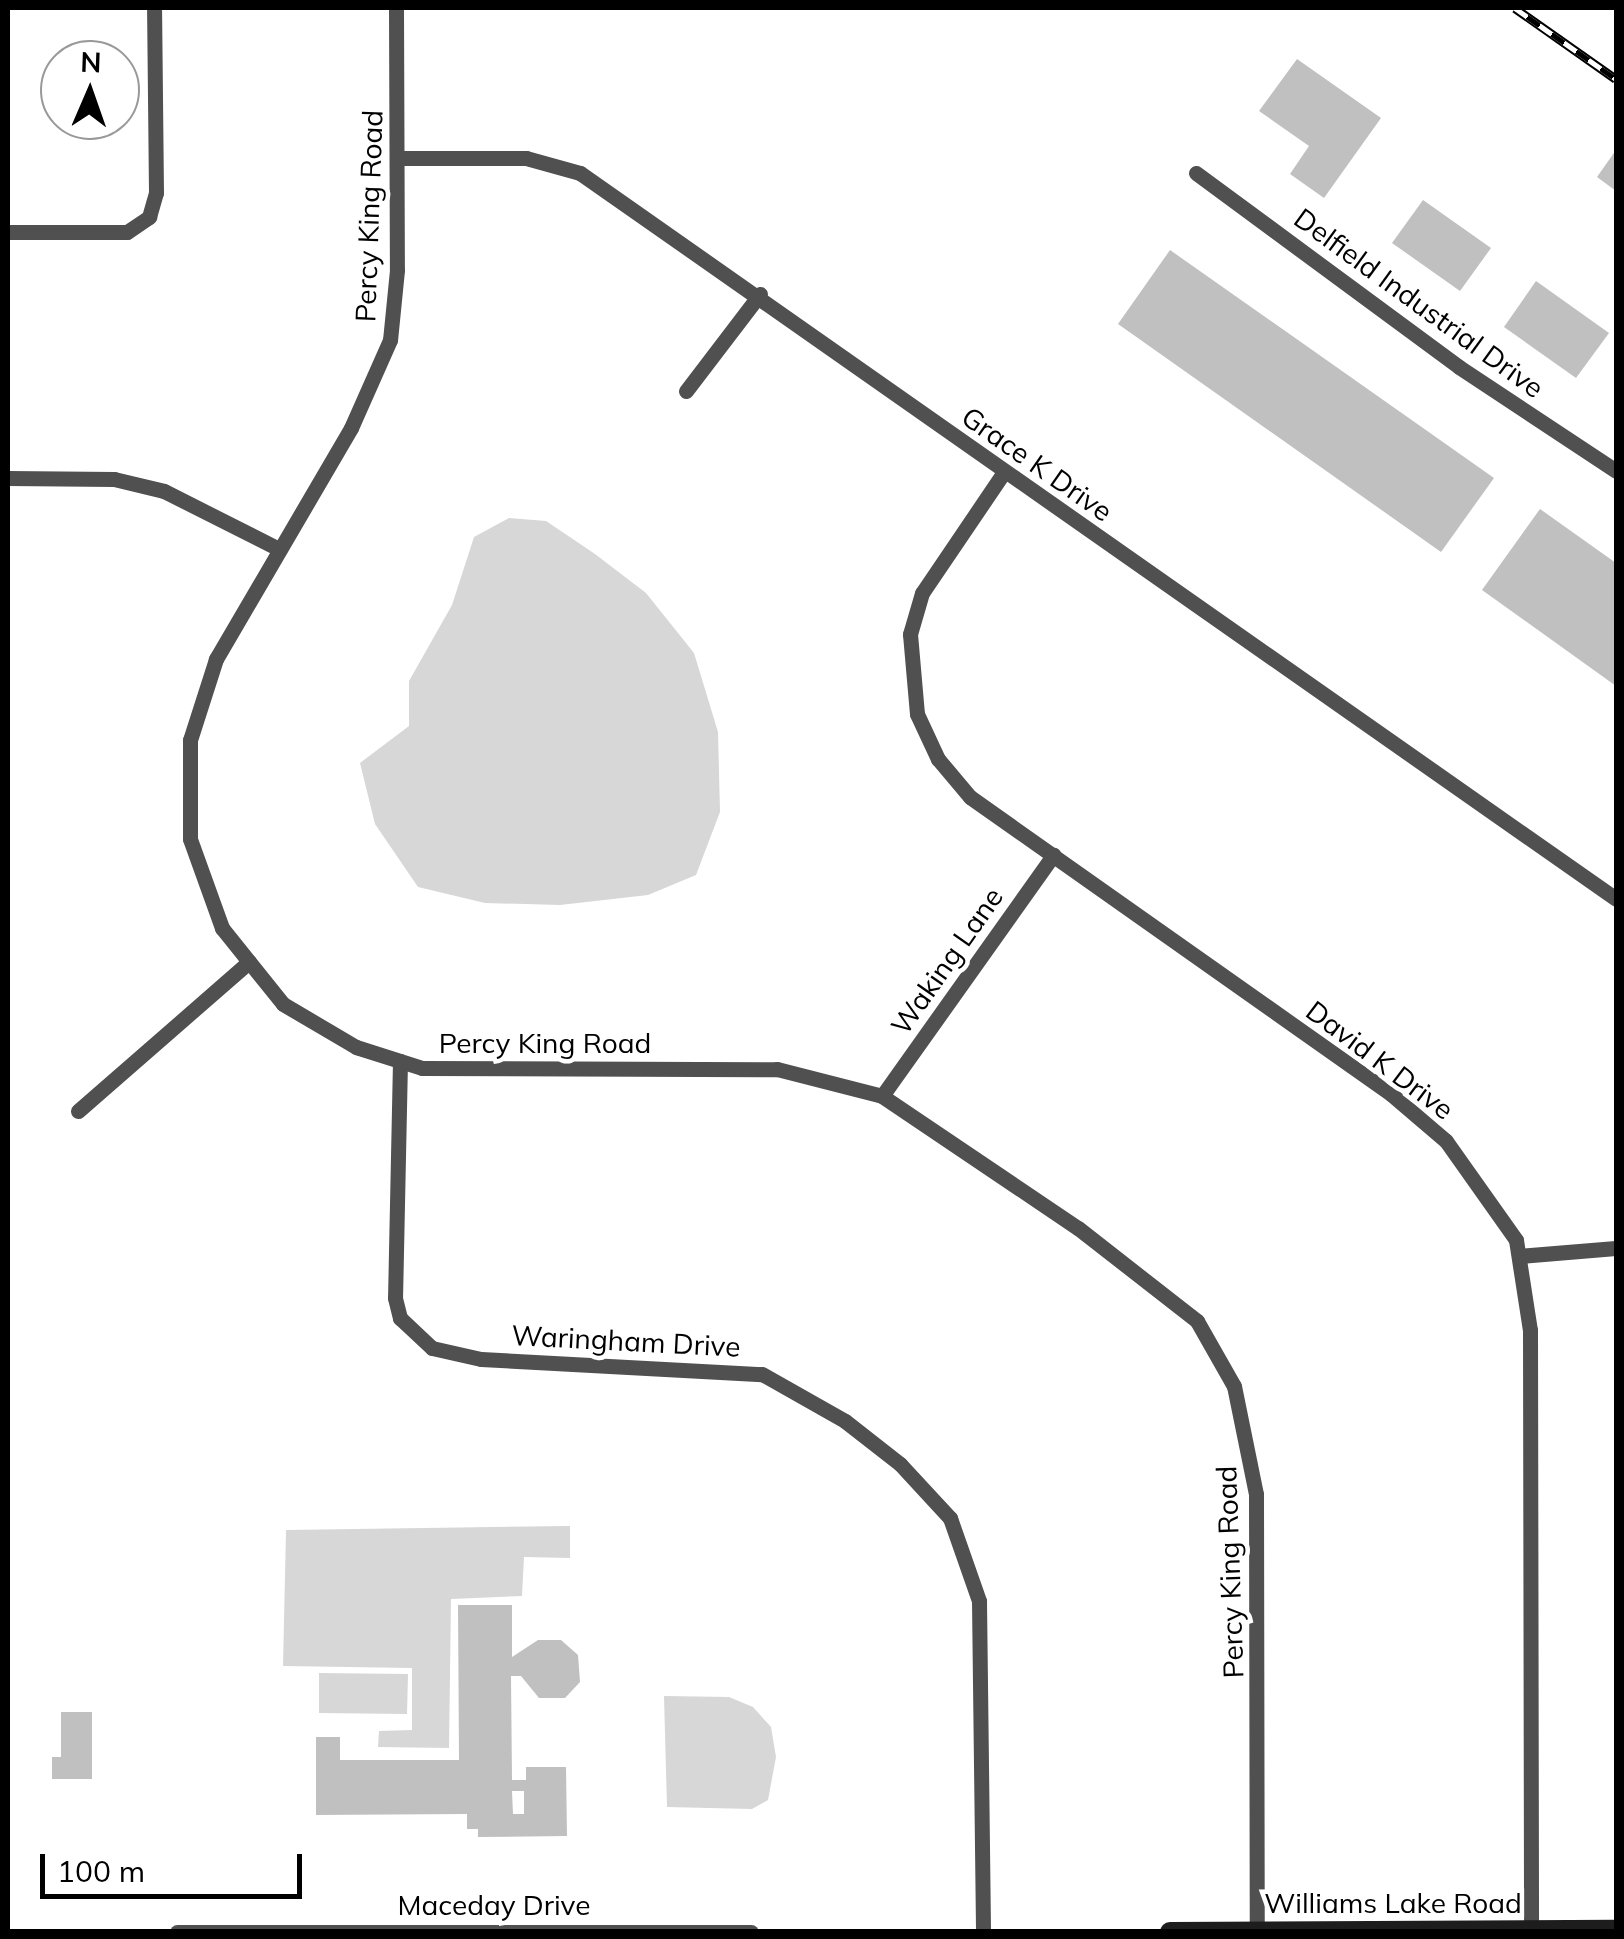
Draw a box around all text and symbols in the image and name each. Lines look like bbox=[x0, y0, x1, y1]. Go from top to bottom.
north arrow bbox=[40, 40, 140, 140]
text: N bbox=[80, 44, 102, 79]
street label: Percy King Road bbox=[349, 109, 389, 323]
street label: Delfield Industrial Drive bbox=[1288, 201, 1550, 405]
street label: Grace K Drive bbox=[955, 400, 1119, 528]
street label: Waking Lane bbox=[884, 881, 1010, 1041]
street label: David K Drive bbox=[1300, 994, 1460, 1126]
street label: Percy King Road bbox=[439, 1026, 651, 1060]
street label: Waringham Drive bbox=[511, 1318, 741, 1364]
street label: Percy King Road bbox=[1210, 1465, 1250, 1679]
scale bar bbox=[45, 1834, 308, 1896]
text: 100 m bbox=[57, 1852, 145, 1890]
street label: Williams Lake Road bbox=[1264, 1886, 1522, 1920]
street label: Maceday Drive bbox=[398, 1888, 590, 1922]

